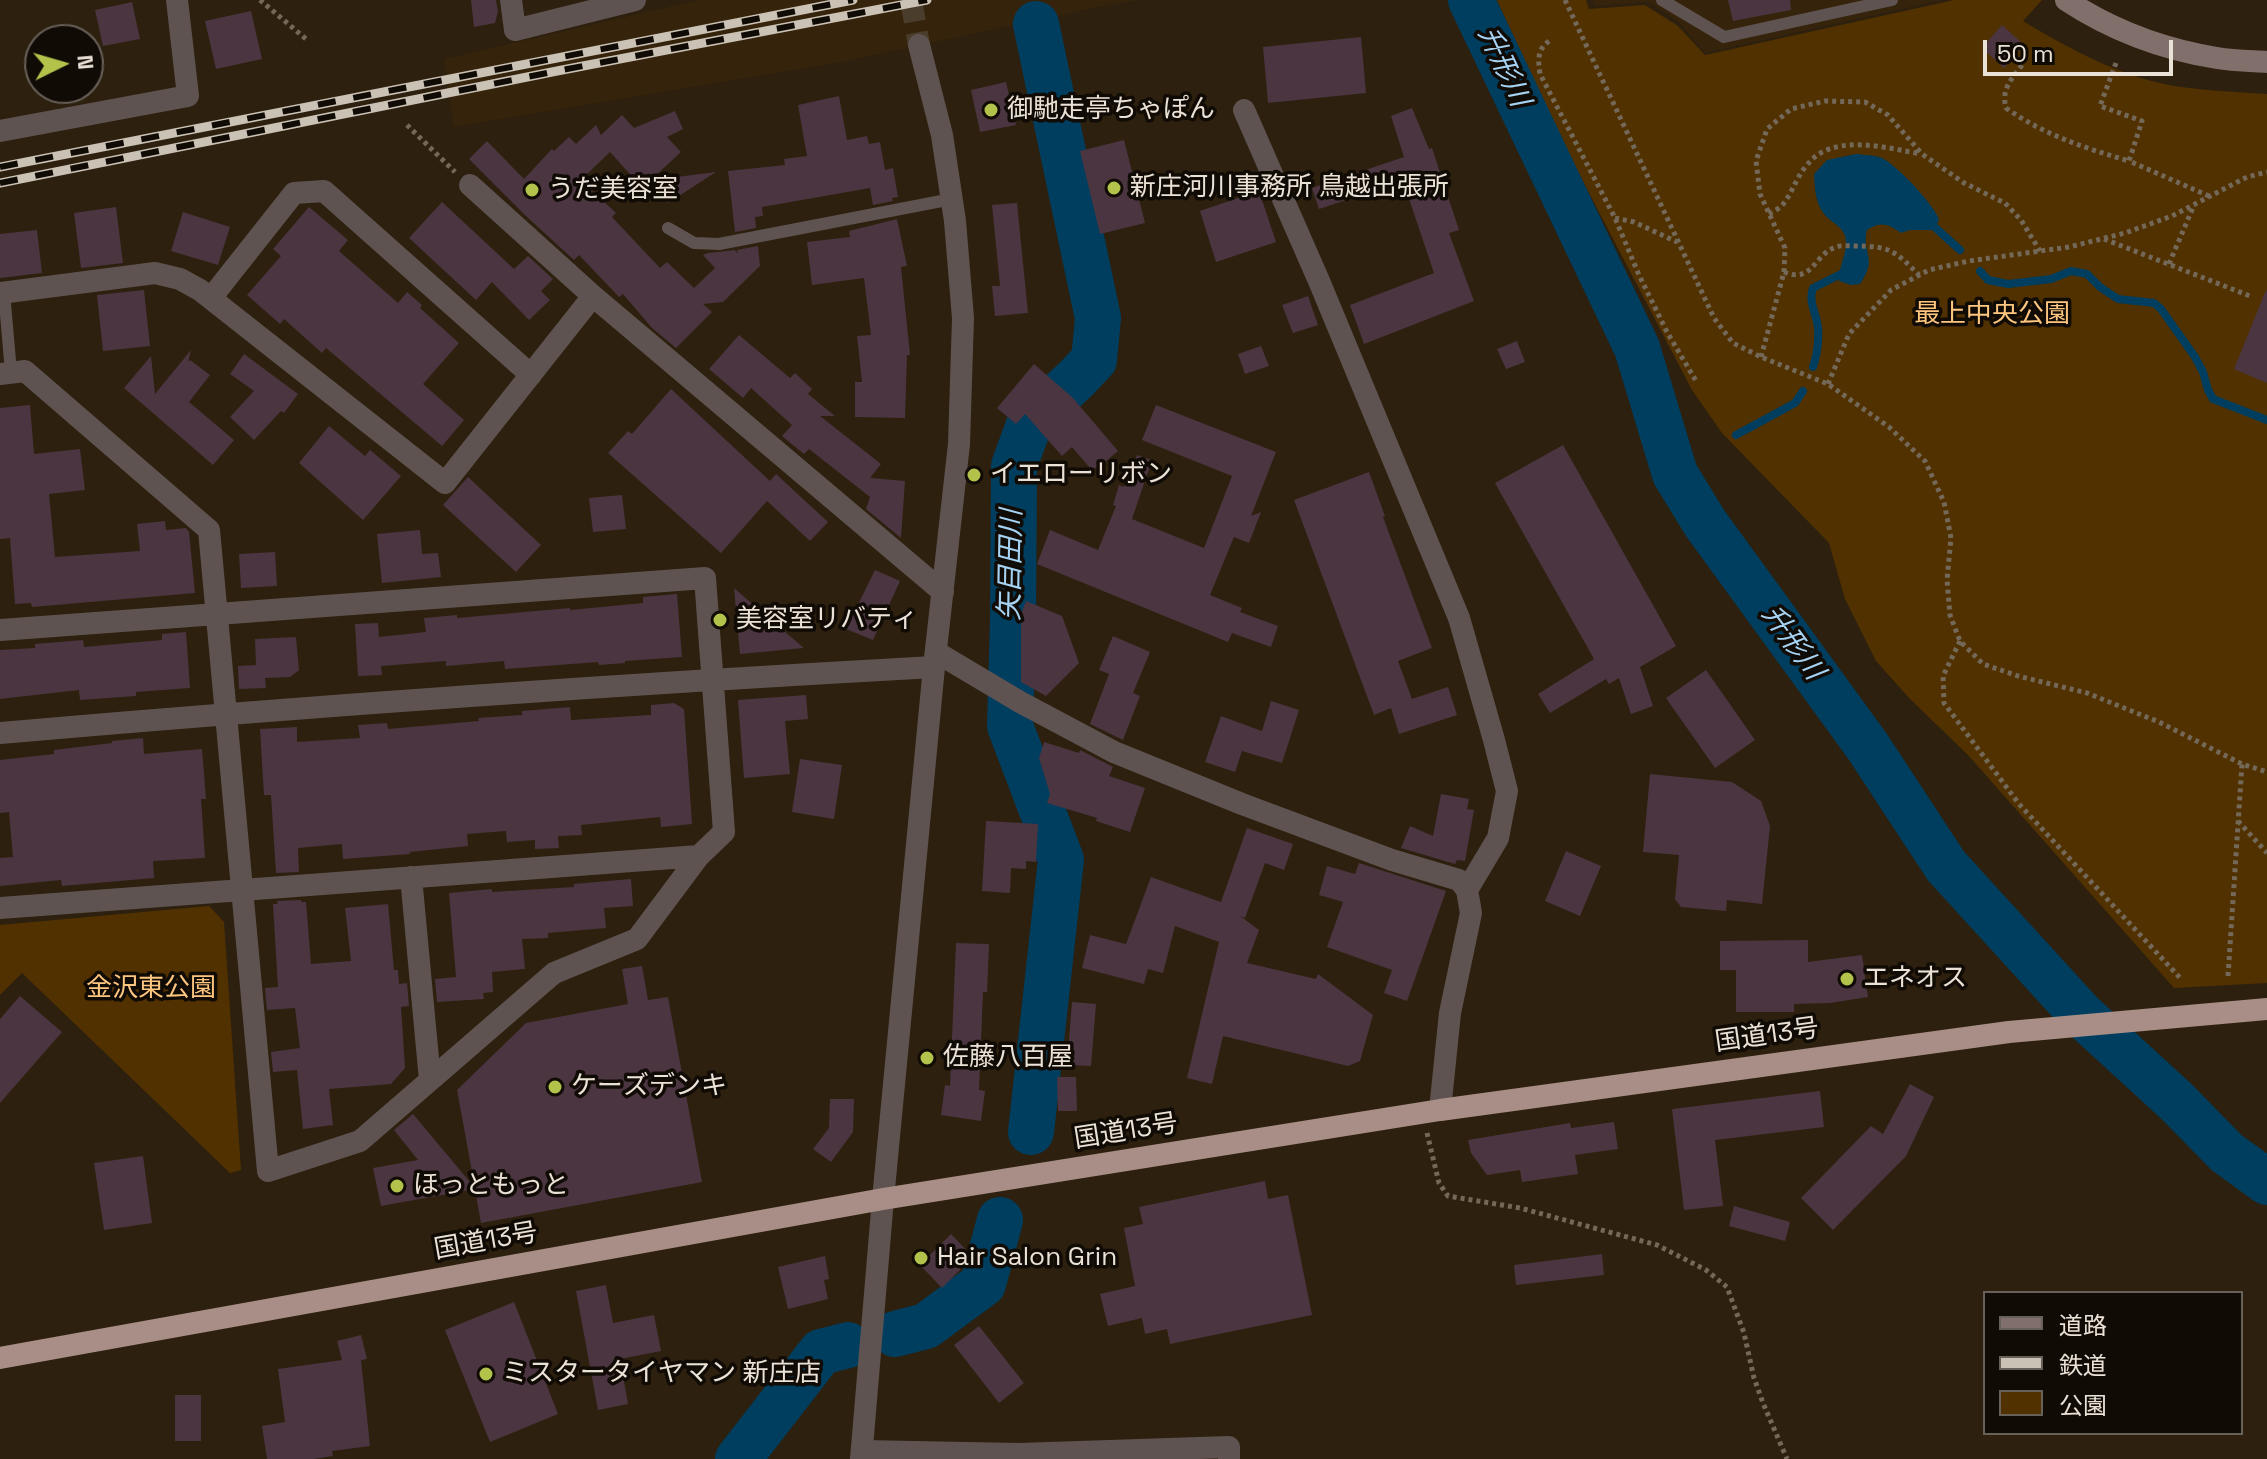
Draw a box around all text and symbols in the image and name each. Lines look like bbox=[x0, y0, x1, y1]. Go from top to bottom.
water label: 升形川 bbox=[1470, 22, 1536, 112]
north arrow bbox=[24, 24, 104, 104]
scale bar bbox=[1987, 24, 2177, 74]
text: 50 m bbox=[1997, 38, 2054, 69]
text: N bbox=[71, 54, 101, 71]
place label: 御馳走亭ちゃぽん bbox=[1007, 94, 1215, 126]
marker: 御馳走亭ちゃぽん bbox=[982, 101, 1000, 119]
place label: 新庄河川事務所 鳥越出張所 bbox=[1130, 172, 1449, 204]
place label: うだ美容室 bbox=[548, 174, 678, 206]
marker: 新庄河川事務所 鳥越出張所 bbox=[1105, 179, 1123, 197]
marker: うだ美容室 bbox=[523, 181, 541, 199]
park label: 最上中央公園 bbox=[1914, 299, 2070, 331]
place label: イエローリボン bbox=[990, 459, 1172, 491]
marker: イエローリボン bbox=[965, 466, 983, 484]
water label: 矢目田川 bbox=[994, 509, 1030, 621]
water label: 升形川 bbox=[1754, 599, 1830, 687]
place label: 美容室リバティ bbox=[736, 604, 918, 636]
marker: 美容室リバティ bbox=[711, 611, 729, 629]
place label: エネオス bbox=[1863, 963, 1967, 995]
marker: エネオス bbox=[1838, 970, 1856, 988]
park label: 金沢東公園 bbox=[86, 973, 216, 1005]
street label: 国道13号 bbox=[1713, 1013, 1821, 1059]
place label: 佐藤八百屋 bbox=[943, 1042, 1073, 1074]
marker: 佐藤八百屋 bbox=[918, 1049, 936, 1067]
place label: ケーズデンキ bbox=[571, 1071, 727, 1103]
marker: ケーズデンキ bbox=[546, 1078, 564, 1096]
street label: 国道13号 bbox=[1072, 1108, 1180, 1156]
place label: ほっともっと bbox=[413, 1170, 569, 1202]
marker: ほっともっと bbox=[388, 1177, 406, 1195]
street label: 国道13号 bbox=[432, 1218, 540, 1266]
place label: Hair Salon Grin bbox=[937, 1242, 1117, 1274]
marker: Hair Salon Grin bbox=[912, 1249, 930, 1267]
legend bbox=[1983, 1291, 2243, 1435]
text: 道路 bbox=[2059, 1310, 2107, 1341]
text: 鉄道 bbox=[2059, 1350, 2107, 1381]
place label: ミスタータイヤマン 新庄店 bbox=[502, 1358, 821, 1390]
marker: ミスタータイヤマン 新庄店 bbox=[477, 1365, 495, 1383]
text: 公園 bbox=[2059, 1390, 2107, 1421]

